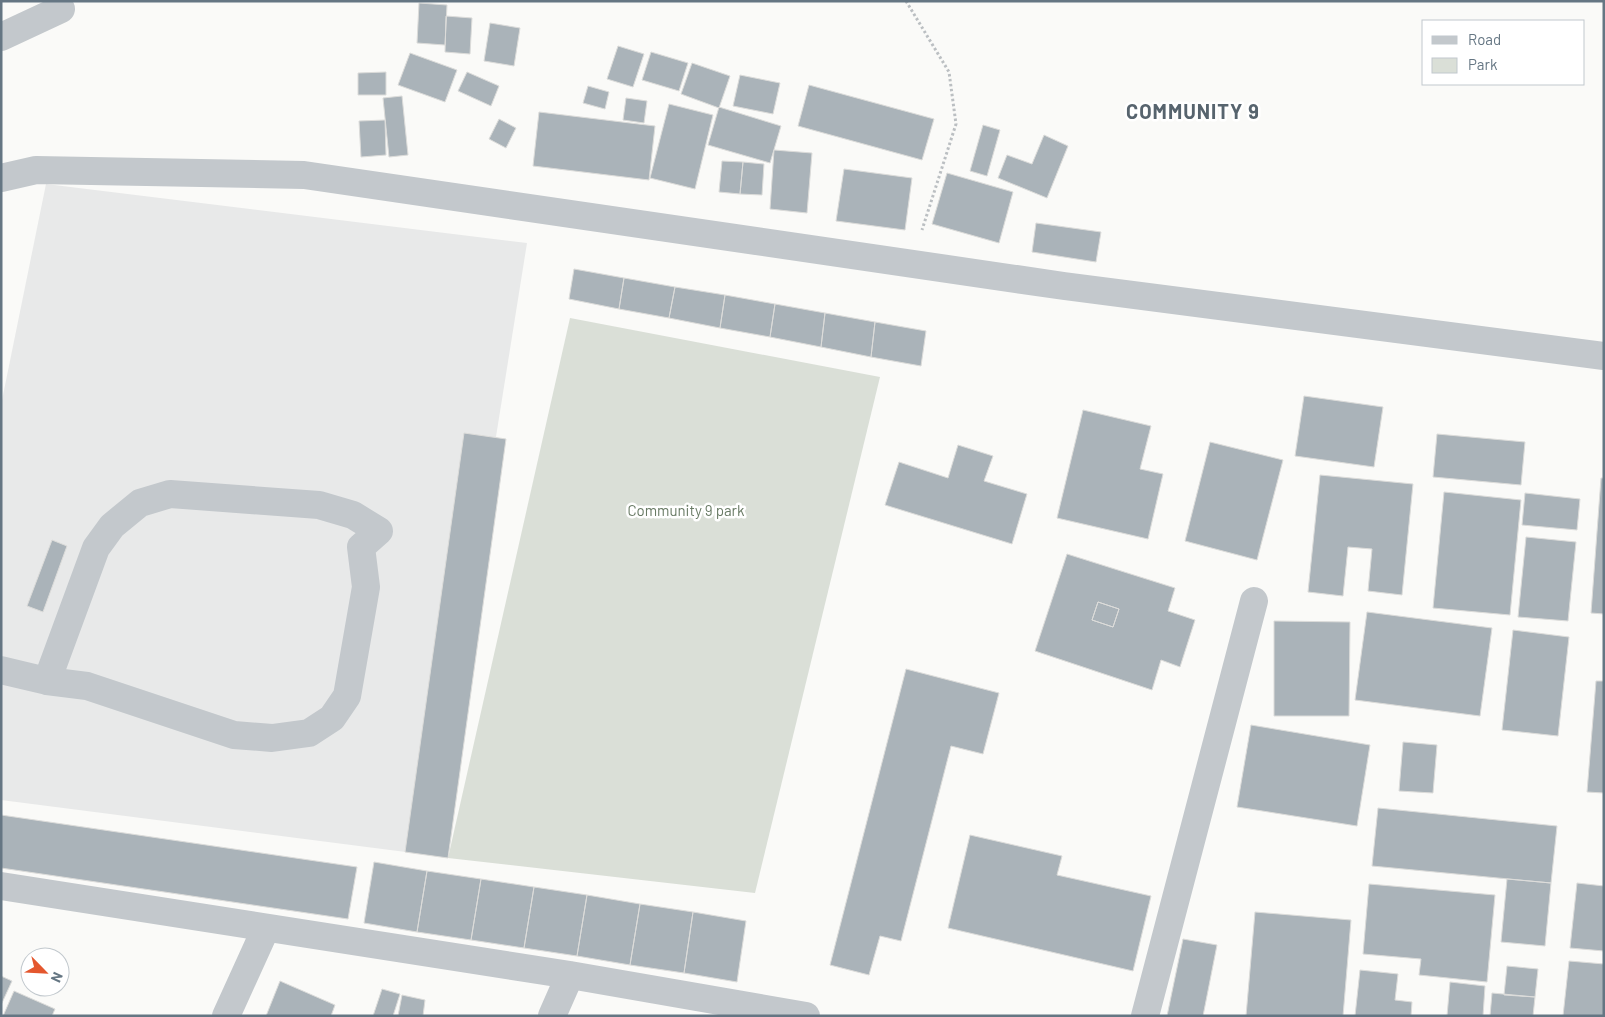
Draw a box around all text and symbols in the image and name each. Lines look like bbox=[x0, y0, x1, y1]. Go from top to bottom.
legend bbox=[1422, 20, 1585, 85]
text: Road bbox=[1468, 30, 1501, 48]
text: Park bbox=[1468, 55, 1498, 73]
district label: COMMUNITY 9 bbox=[1126, 99, 1260, 123]
park label: Community 9 park bbox=[627, 501, 745, 519]
north arrow bbox=[20, 947, 70, 997]
text: N bbox=[48, 970, 67, 985]

